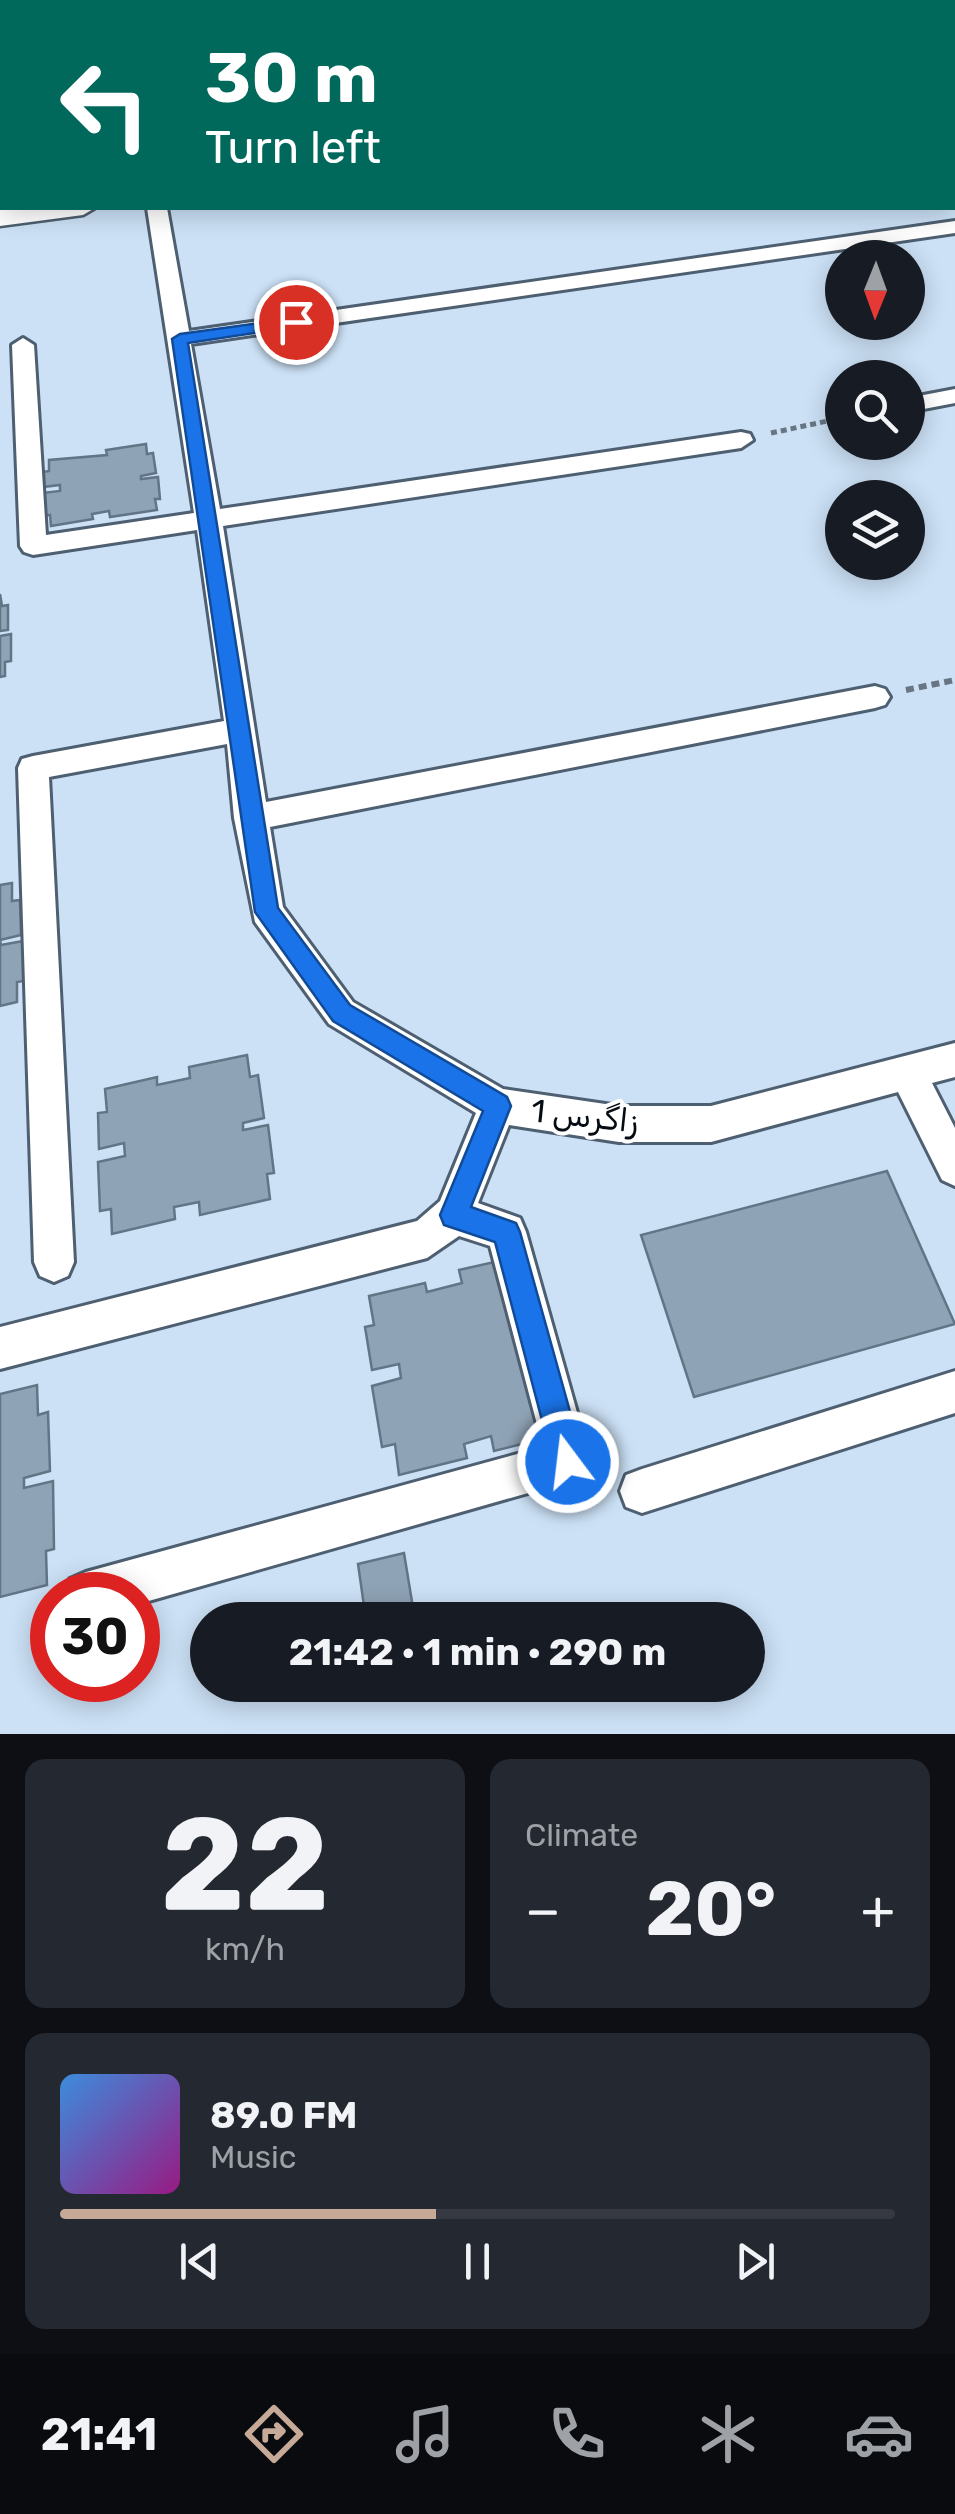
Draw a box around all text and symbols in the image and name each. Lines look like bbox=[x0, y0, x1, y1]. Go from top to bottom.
text: 30 m bbox=[205, 37, 378, 120]
icon: left bbox=[40, 40, 170, 170]
text: Turn left bbox=[205, 121, 381, 174]
north arrow bbox=[825, 240, 925, 340]
map controls bbox=[825, 240, 925, 580]
pin bbox=[254, 280, 339, 365]
icon: arrive bbox=[269, 295, 324, 350]
button: search bbox=[825, 360, 925, 460]
button: layers bbox=[825, 480, 925, 580]
street label: زاگرس 1 bbox=[529, 1091, 641, 1141]
position arrow bbox=[516, 1410, 620, 1514]
speed limit sign: 30 bbox=[30, 1572, 160, 1702]
text: 21:42 · 1 min · 290 m bbox=[289, 1629, 666, 1675]
text: 22 bbox=[160, 1787, 330, 1942]
text: Climate bbox=[525, 1816, 638, 1854]
text: 20° bbox=[645, 1865, 776, 1954]
text: − bbox=[525, 1878, 561, 1943]
text: + bbox=[861, 1878, 895, 1943]
text: km/h bbox=[205, 1930, 285, 1968]
text: 89.0 FM bbox=[210, 2092, 358, 2138]
text: Music bbox=[210, 2138, 296, 2176]
icon: previous bbox=[172, 2234, 227, 2289]
icon: pause bbox=[450, 2234, 505, 2289]
icon: next bbox=[728, 2234, 783, 2289]
icon: directions bbox=[239, 2399, 309, 2469]
icon: music bbox=[390, 2399, 460, 2469]
icon: phone bbox=[542, 2399, 612, 2469]
icon: climate bbox=[693, 2399, 763, 2469]
icon: car bbox=[844, 2399, 914, 2469]
text: 21:41 bbox=[41, 2408, 157, 2461]

